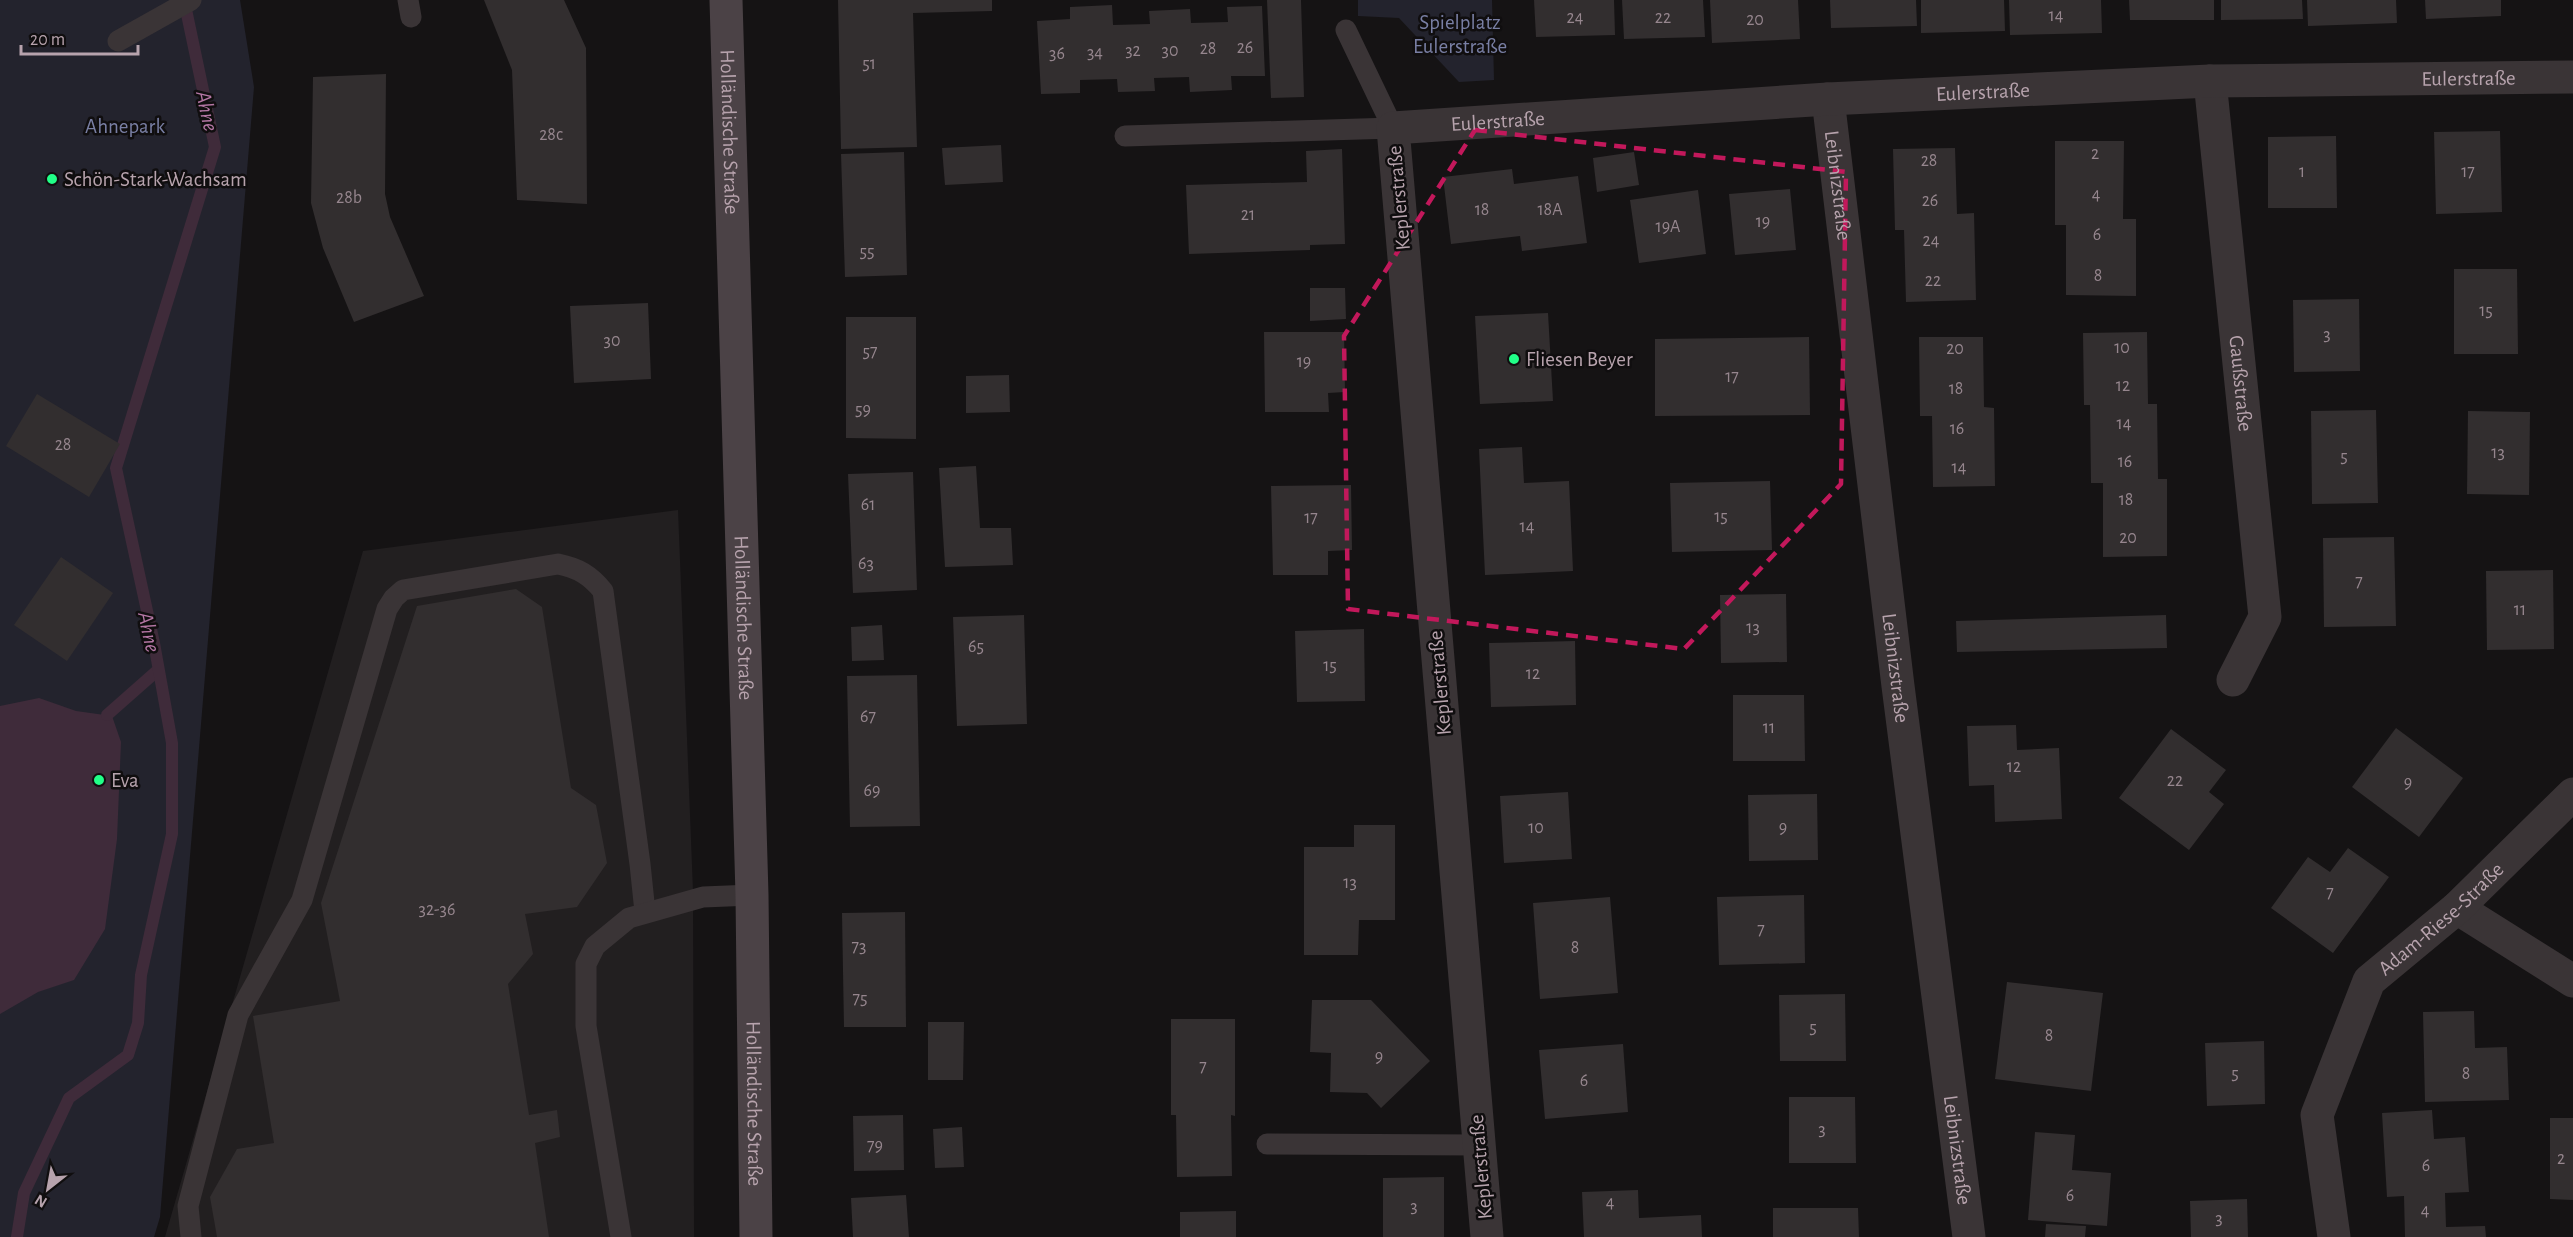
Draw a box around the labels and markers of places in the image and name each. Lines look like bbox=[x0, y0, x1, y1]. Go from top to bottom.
place label: Schön-Stark-Wachsam bbox=[64, 169, 247, 190]
marker: Schön-Stark-Wachsam bbox=[45, 172, 59, 186]
place label: Fliesen Beyer bbox=[1526, 349, 1633, 370]
marker: Fliesen Beyer bbox=[1507, 352, 1521, 366]
place label: Eva bbox=[111, 770, 139, 791]
marker: Eva bbox=[92, 773, 106, 787]

